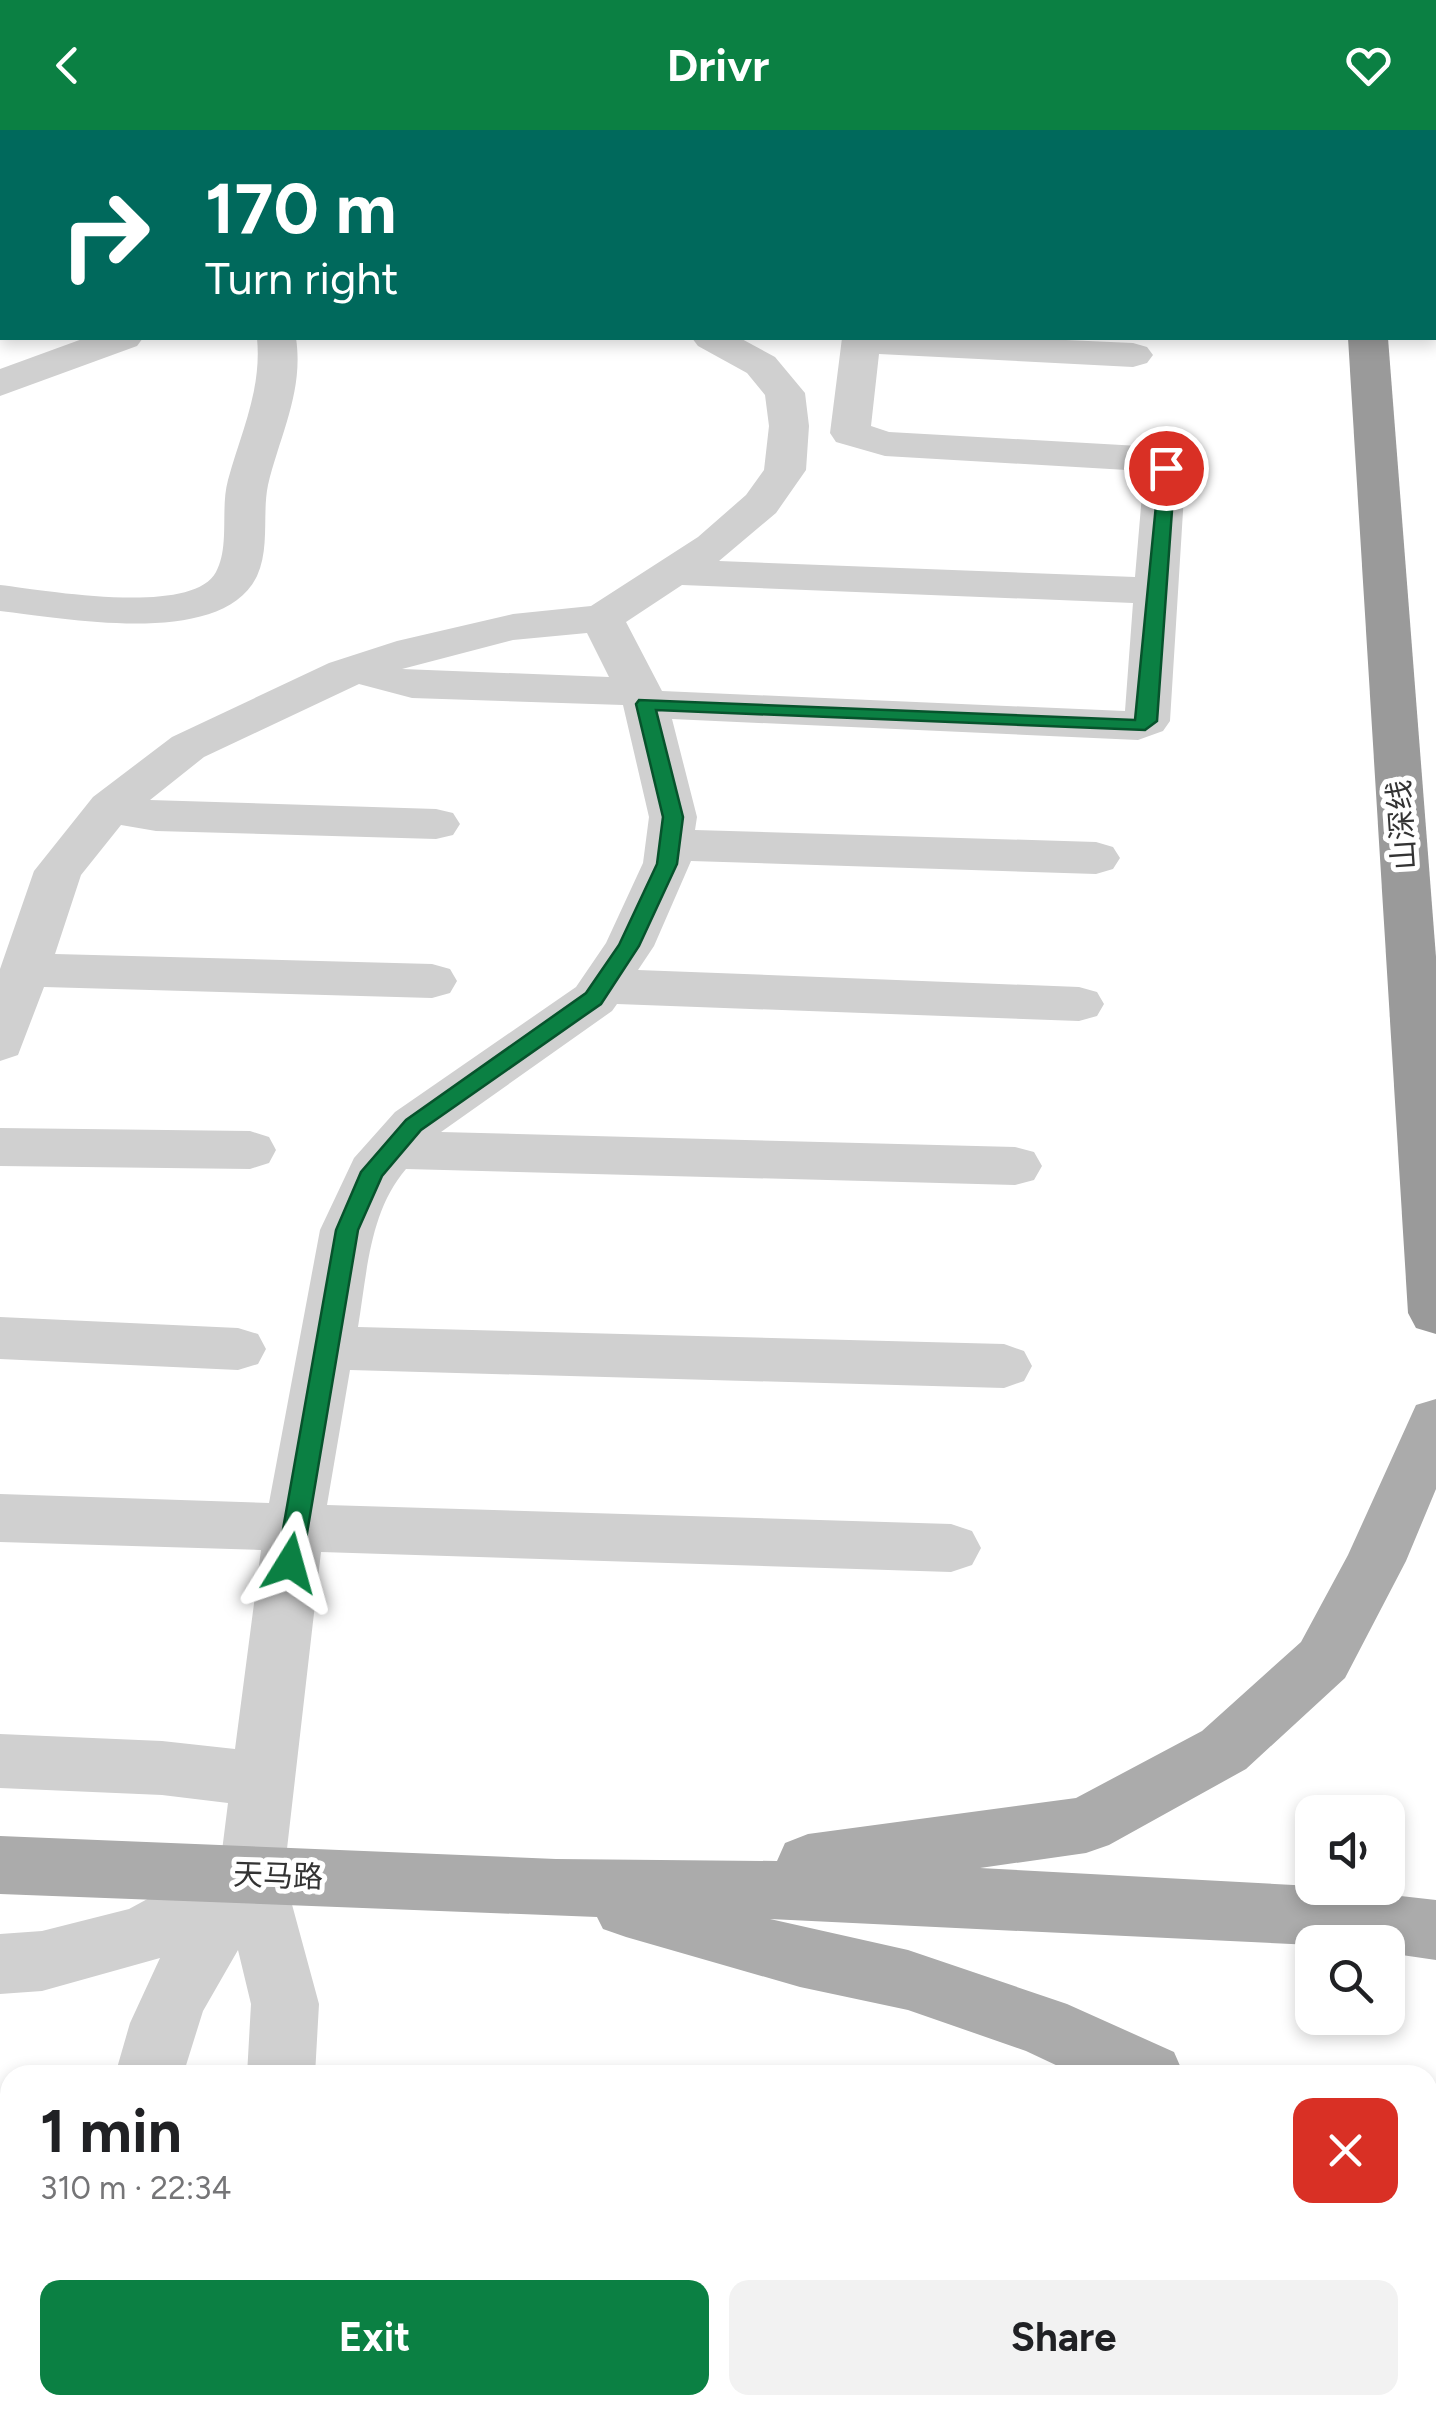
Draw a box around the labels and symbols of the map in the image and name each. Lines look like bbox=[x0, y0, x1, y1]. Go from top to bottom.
pin bbox=[1124, 426, 1209, 511]
street label: 山深线 bbox=[1380, 779, 1423, 871]
position arrow bbox=[238, 1511, 342, 1615]
street label: 天马路 bbox=[232, 1855, 324, 1896]

